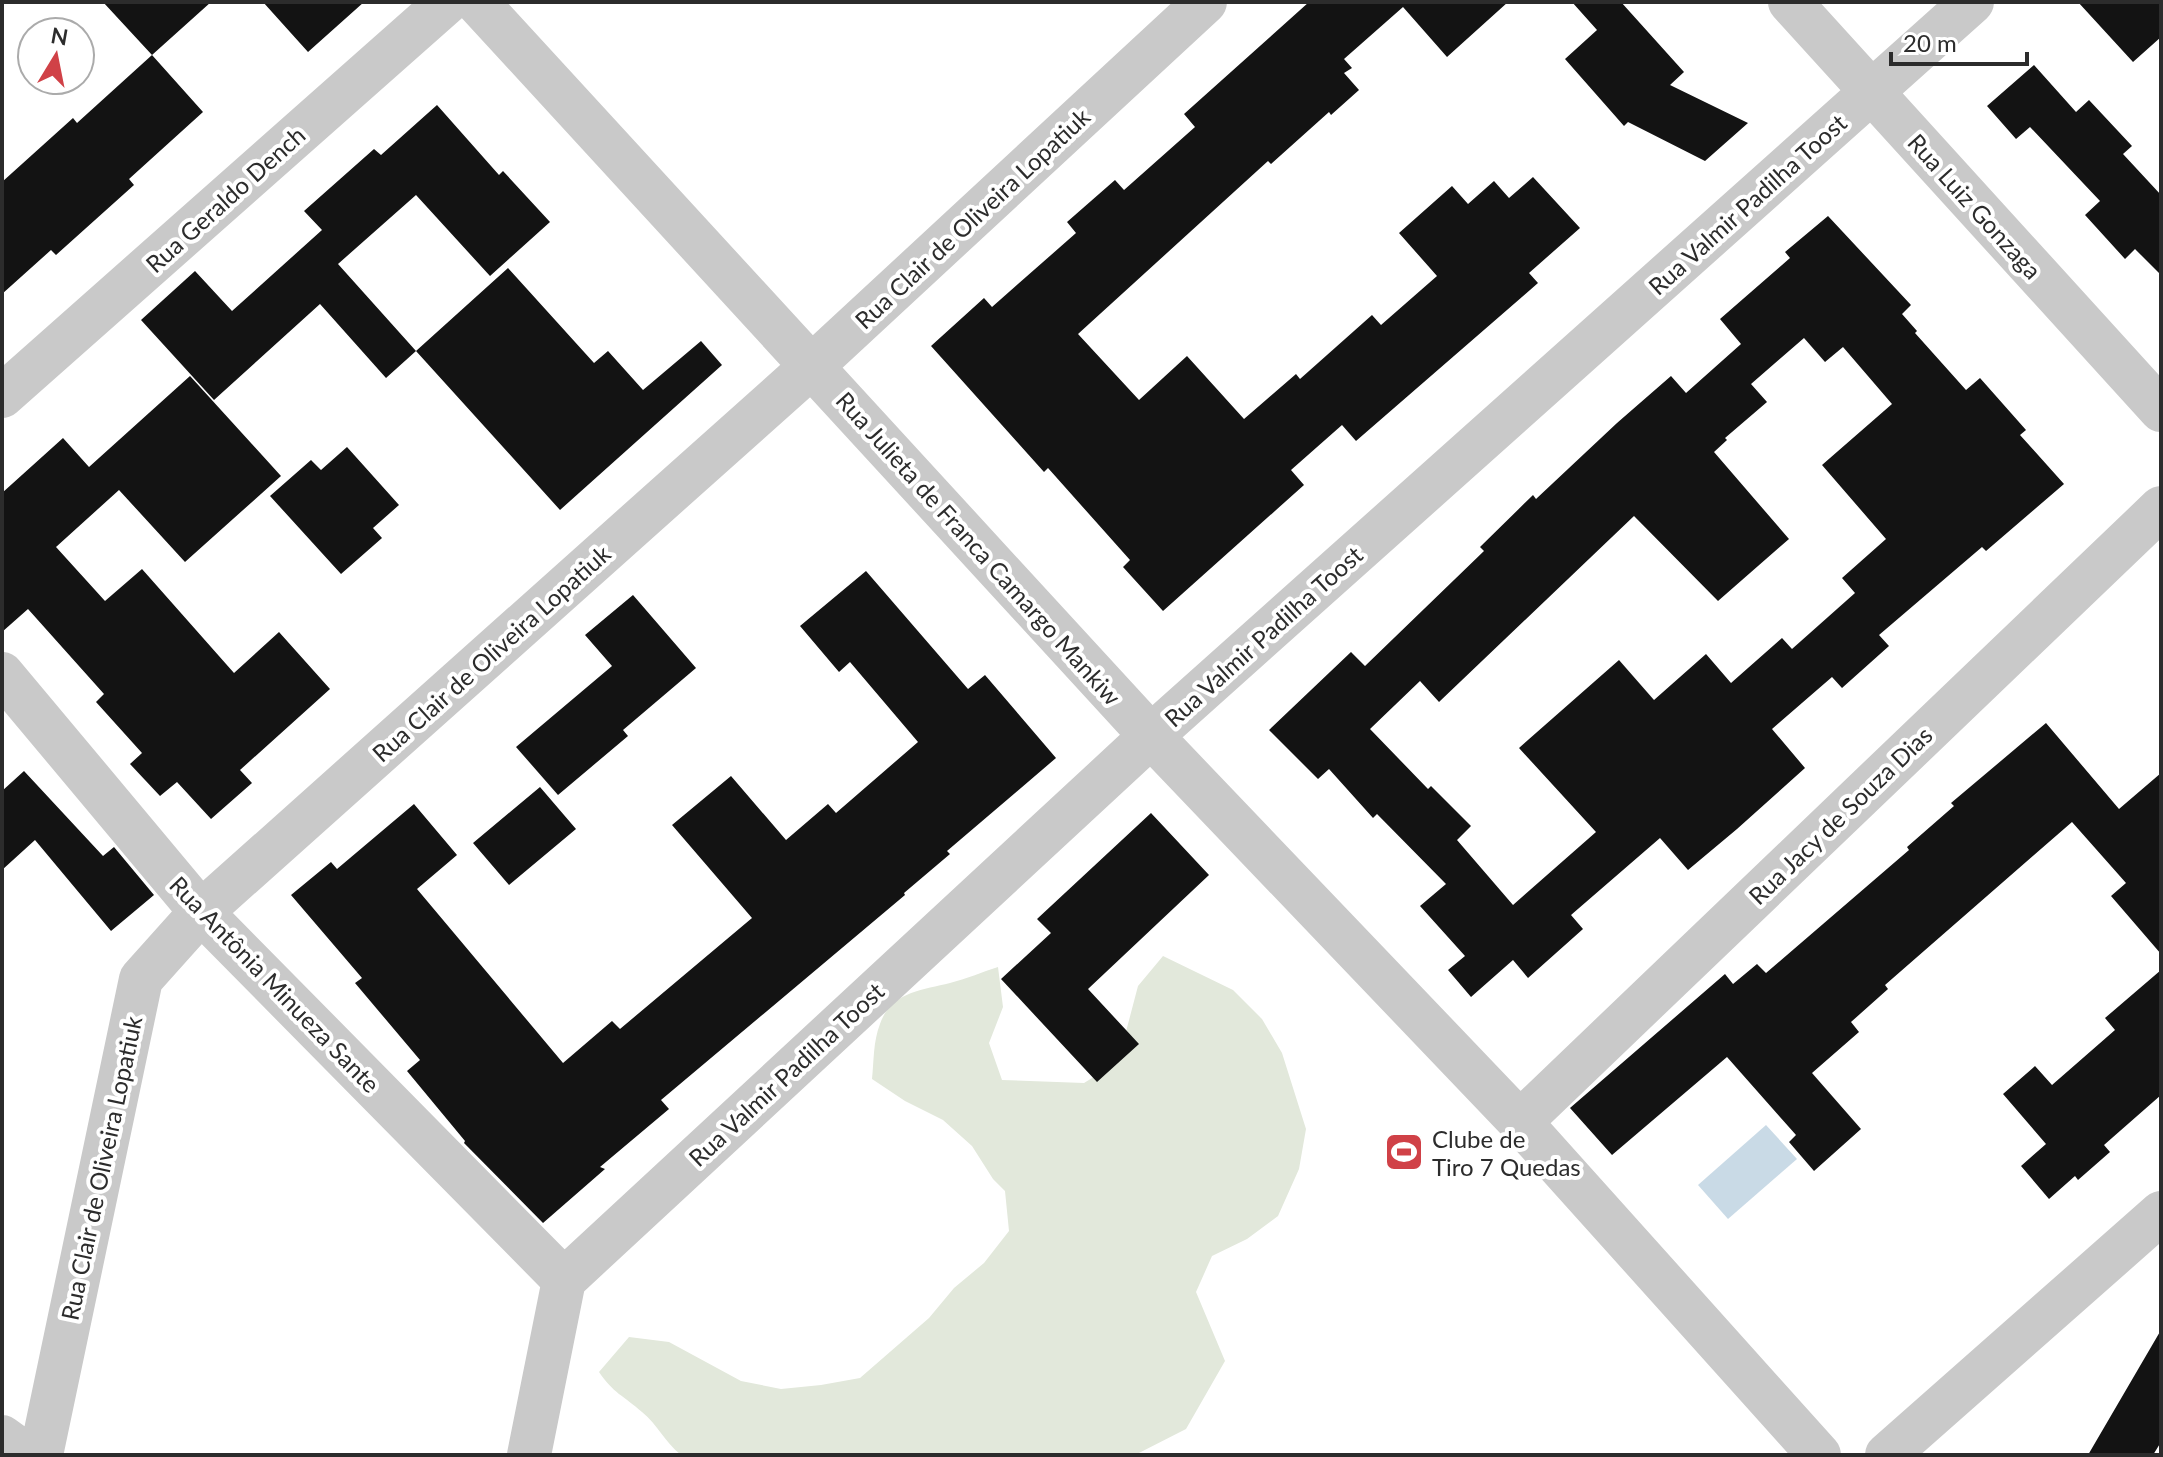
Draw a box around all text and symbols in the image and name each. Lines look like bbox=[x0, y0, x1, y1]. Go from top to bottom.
north arrow bbox=[16, 16, 96, 96]
scale bar bbox=[1891, 16, 2027, 66]
text: N bbox=[49, 21, 70, 51]
text: 20 m bbox=[1903, 28, 1957, 57]
street label: Rua Clair de Oliveira Lopatiuk bbox=[849, 101, 1096, 334]
street label: Rua Valmir Padilha Toost bbox=[1642, 107, 1852, 300]
street label: Rua Geraldo Dench bbox=[139, 120, 311, 278]
street label: Rua Luiz Gonzaga bbox=[1902, 127, 2048, 285]
street label: Rua Julieta de Franca Camargo Mankiw bbox=[831, 385, 1128, 711]
street label: Rua Clair de Oliveira Lopatiuk bbox=[366, 538, 617, 768]
street label: Rua Valmir Padilha Toost bbox=[1158, 539, 1368, 732]
street label: Rua Jacy de Souza Dias bbox=[1742, 720, 1938, 910]
street label: Rua Antônia Minueza Sante bbox=[164, 870, 386, 1098]
street label: Rua Valmir Padilha Toost bbox=[682, 976, 890, 1172]
street label: Rua Clair de Oliveira Lopatiuk bbox=[55, 1013, 148, 1323]
place label: Clube de Tiro 7 Quedas bbox=[1432, 1124, 1581, 1181]
sports icon: Clube de Tiro 7 Quedas bbox=[1383, 1131, 1425, 1173]

